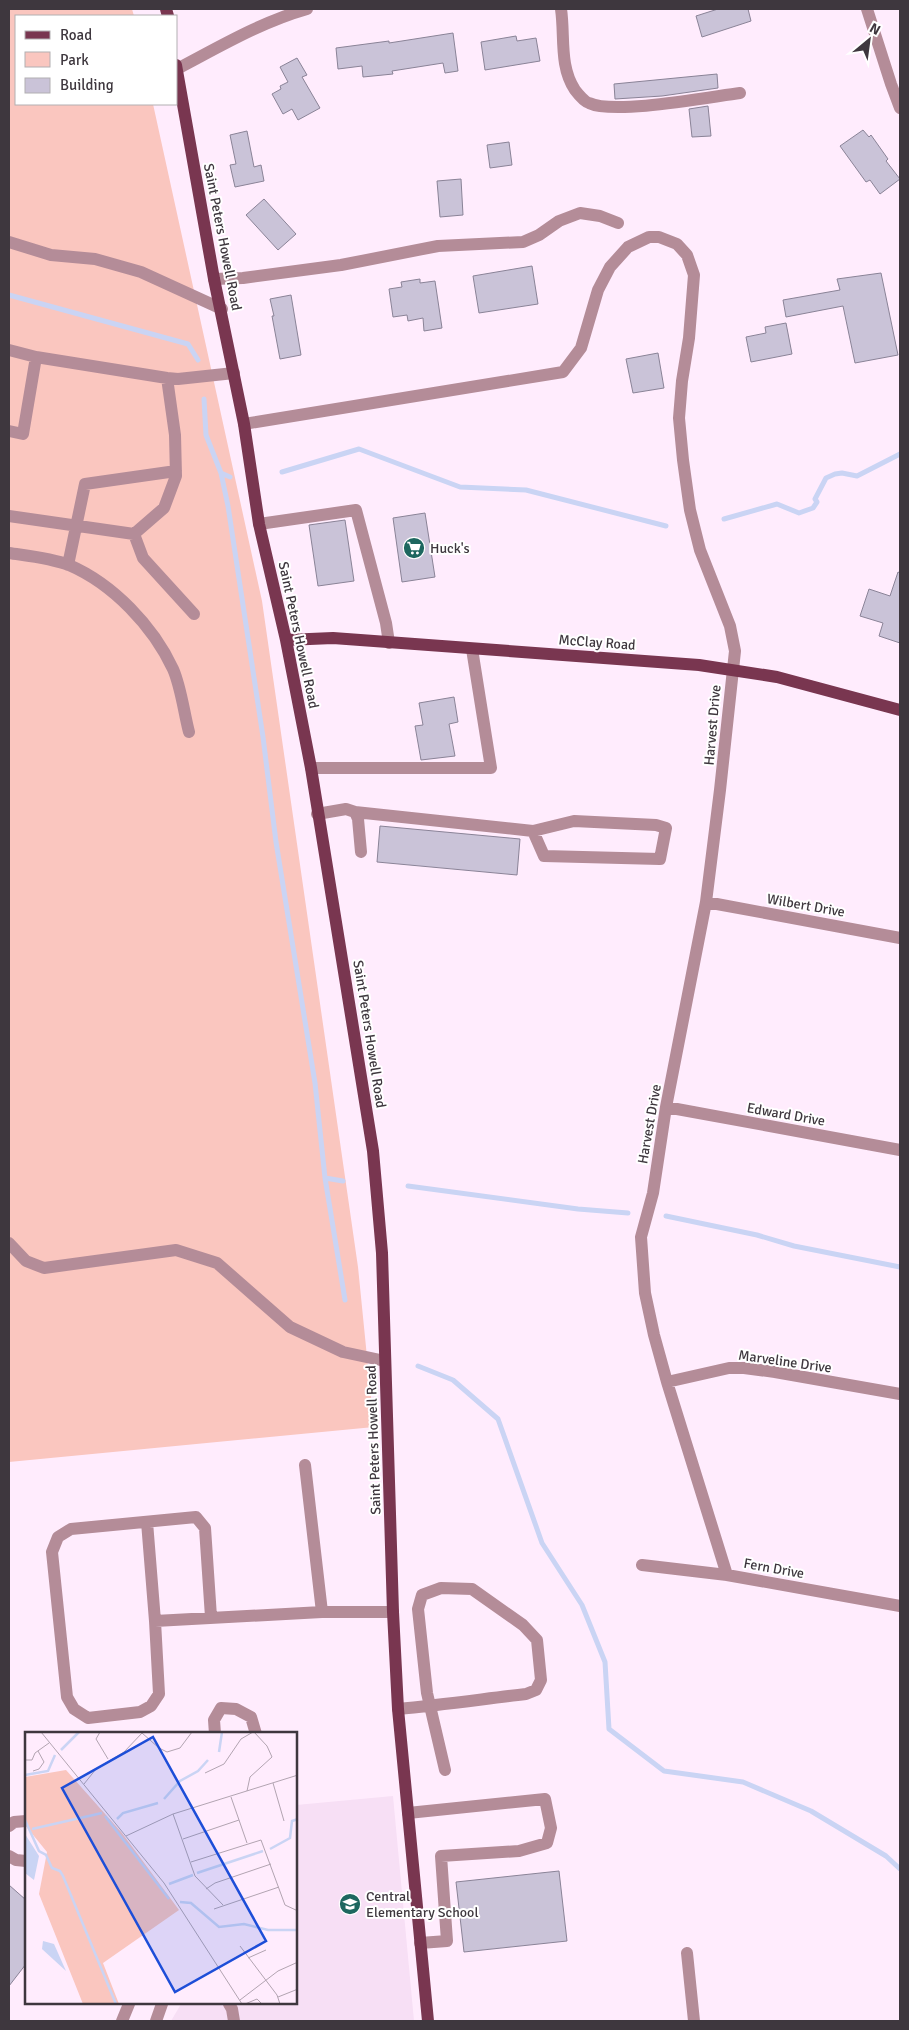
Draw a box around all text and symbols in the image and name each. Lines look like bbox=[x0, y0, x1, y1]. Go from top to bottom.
legend bbox=[15, 15, 178, 105]
north arrow bbox=[844, 15, 894, 65]
text: N bbox=[867, 19, 883, 39]
text: Road bbox=[60, 26, 92, 44]
text: Park bbox=[60, 51, 89, 69]
text: Building bbox=[60, 76, 114, 94]
street label: Saint Peters Howell Road bbox=[200, 162, 245, 312]
supermarket icon: Huck's bbox=[402, 536, 426, 560]
place label: Huck's bbox=[430, 540, 470, 557]
street label: Saint Peters Howell Road bbox=[275, 560, 322, 710]
street label: McClay Road bbox=[558, 631, 636, 654]
street label: Harvest Drive bbox=[701, 684, 724, 766]
street label: Wilbert Drive bbox=[766, 890, 846, 921]
street label: Saint Peters Howell Road bbox=[349, 959, 390, 1109]
street label: Harvest Drive bbox=[634, 1083, 665, 1165]
street label: Edward Drive bbox=[745, 1099, 826, 1130]
street label: Marveline Drive bbox=[737, 1347, 833, 1376]
street label: Saint Peters Howell Road bbox=[362, 1365, 385, 1515]
street label: Fern Drive bbox=[742, 1555, 805, 1582]
inset map bbox=[25, 1732, 298, 2005]
place label: Central Elementary School bbox=[366, 1888, 479, 1921]
school or university icon: Central Elementary School bbox=[338, 1892, 362, 1916]

